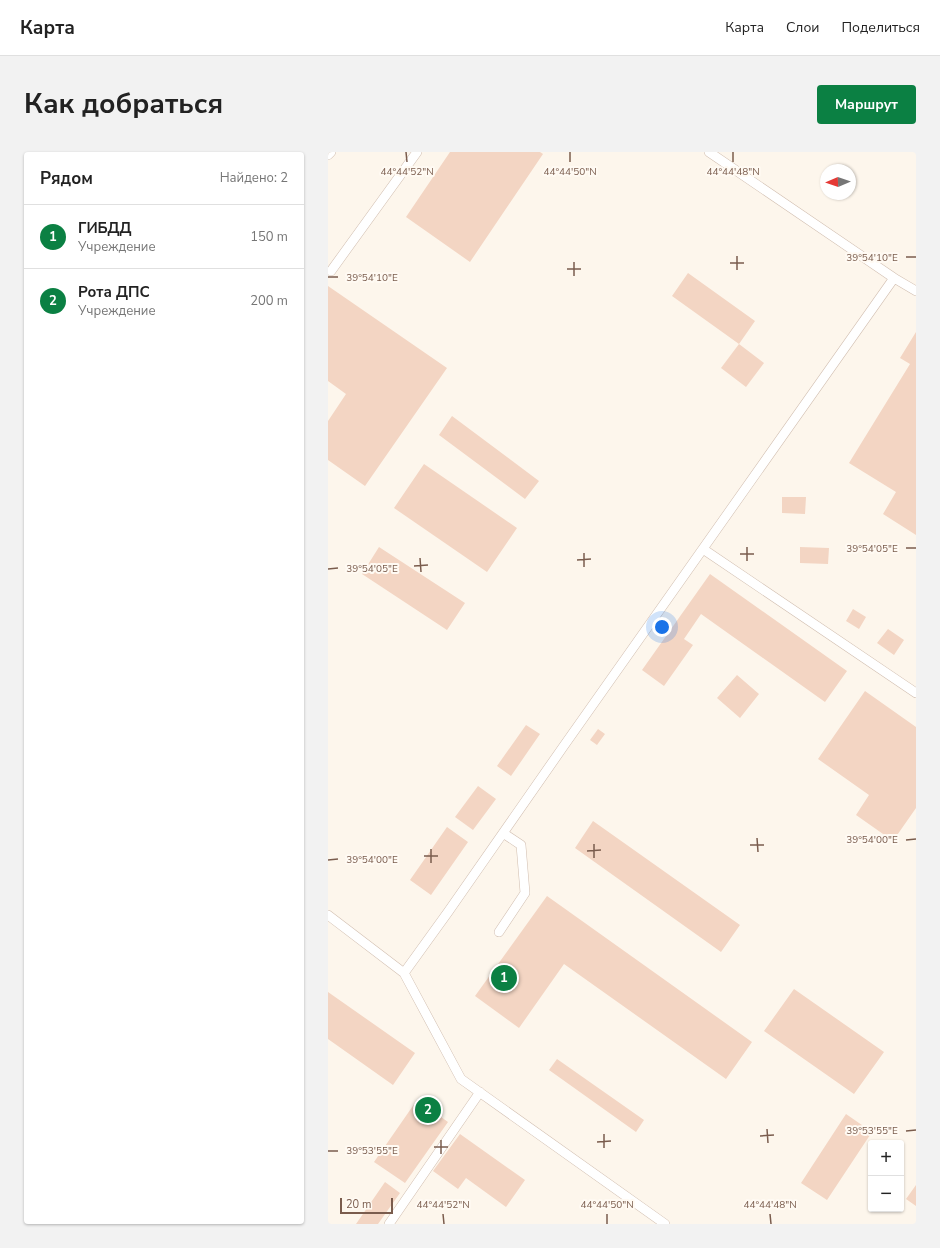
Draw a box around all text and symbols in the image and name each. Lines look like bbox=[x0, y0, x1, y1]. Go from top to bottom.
text: Карта bbox=[20, 15, 75, 41]
text: Карта bbox=[725, 18, 764, 37]
text: Слои bbox=[786, 18, 820, 37]
text: Поделиться bbox=[842, 18, 920, 37]
text: Как добраться bbox=[24, 85, 223, 123]
button: Маршрут bbox=[817, 85, 916, 124]
north arrow bbox=[820, 164, 856, 200]
text: 44°44'52"N bbox=[380, 165, 434, 179]
text: 44°44'50"N bbox=[543, 165, 597, 179]
text: 44°44'48"N bbox=[706, 165, 760, 179]
text: Рядом bbox=[40, 167, 93, 190]
text: Найдено: 2 bbox=[220, 169, 288, 187]
text: ГИБДД bbox=[78, 218, 132, 238]
text: 1 bbox=[49, 228, 57, 246]
text: 150 m bbox=[250, 228, 288, 246]
text: Учреждение bbox=[78, 238, 156, 256]
text: 39°54'10"E bbox=[846, 251, 898, 265]
text: 39°54'10"E bbox=[346, 271, 398, 285]
text: Рота ДПС bbox=[78, 282, 150, 302]
text: 2 bbox=[49, 292, 57, 310]
text: 200 m bbox=[250, 292, 288, 310]
text: Учреждение bbox=[78, 302, 156, 320]
text: 39°54'05"E bbox=[846, 542, 898, 556]
text: 39°54'05"E bbox=[346, 562, 398, 576]
your location bbox=[652, 617, 672, 637]
text: 39°54'00"E bbox=[846, 833, 898, 847]
text: 39°54'00"E bbox=[346, 853, 398, 867]
pin: 1 bbox=[491, 963, 517, 993]
pin: 2 bbox=[415, 1095, 441, 1125]
text: 39°53'55"E bbox=[846, 1124, 898, 1138]
map controls bbox=[868, 1140, 904, 1212]
button: + bbox=[868, 1140, 904, 1176]
text: 39°53'55"E bbox=[346, 1144, 398, 1158]
button: − bbox=[868, 1176, 904, 1212]
scale bar bbox=[340, 1196, 393, 1215]
text: 20 m bbox=[346, 1197, 371, 1212]
text: 44°44'52"N bbox=[416, 1198, 470, 1212]
text: 44°44'50"N bbox=[580, 1198, 634, 1212]
text: 44°44'48"N bbox=[743, 1198, 797, 1212]

